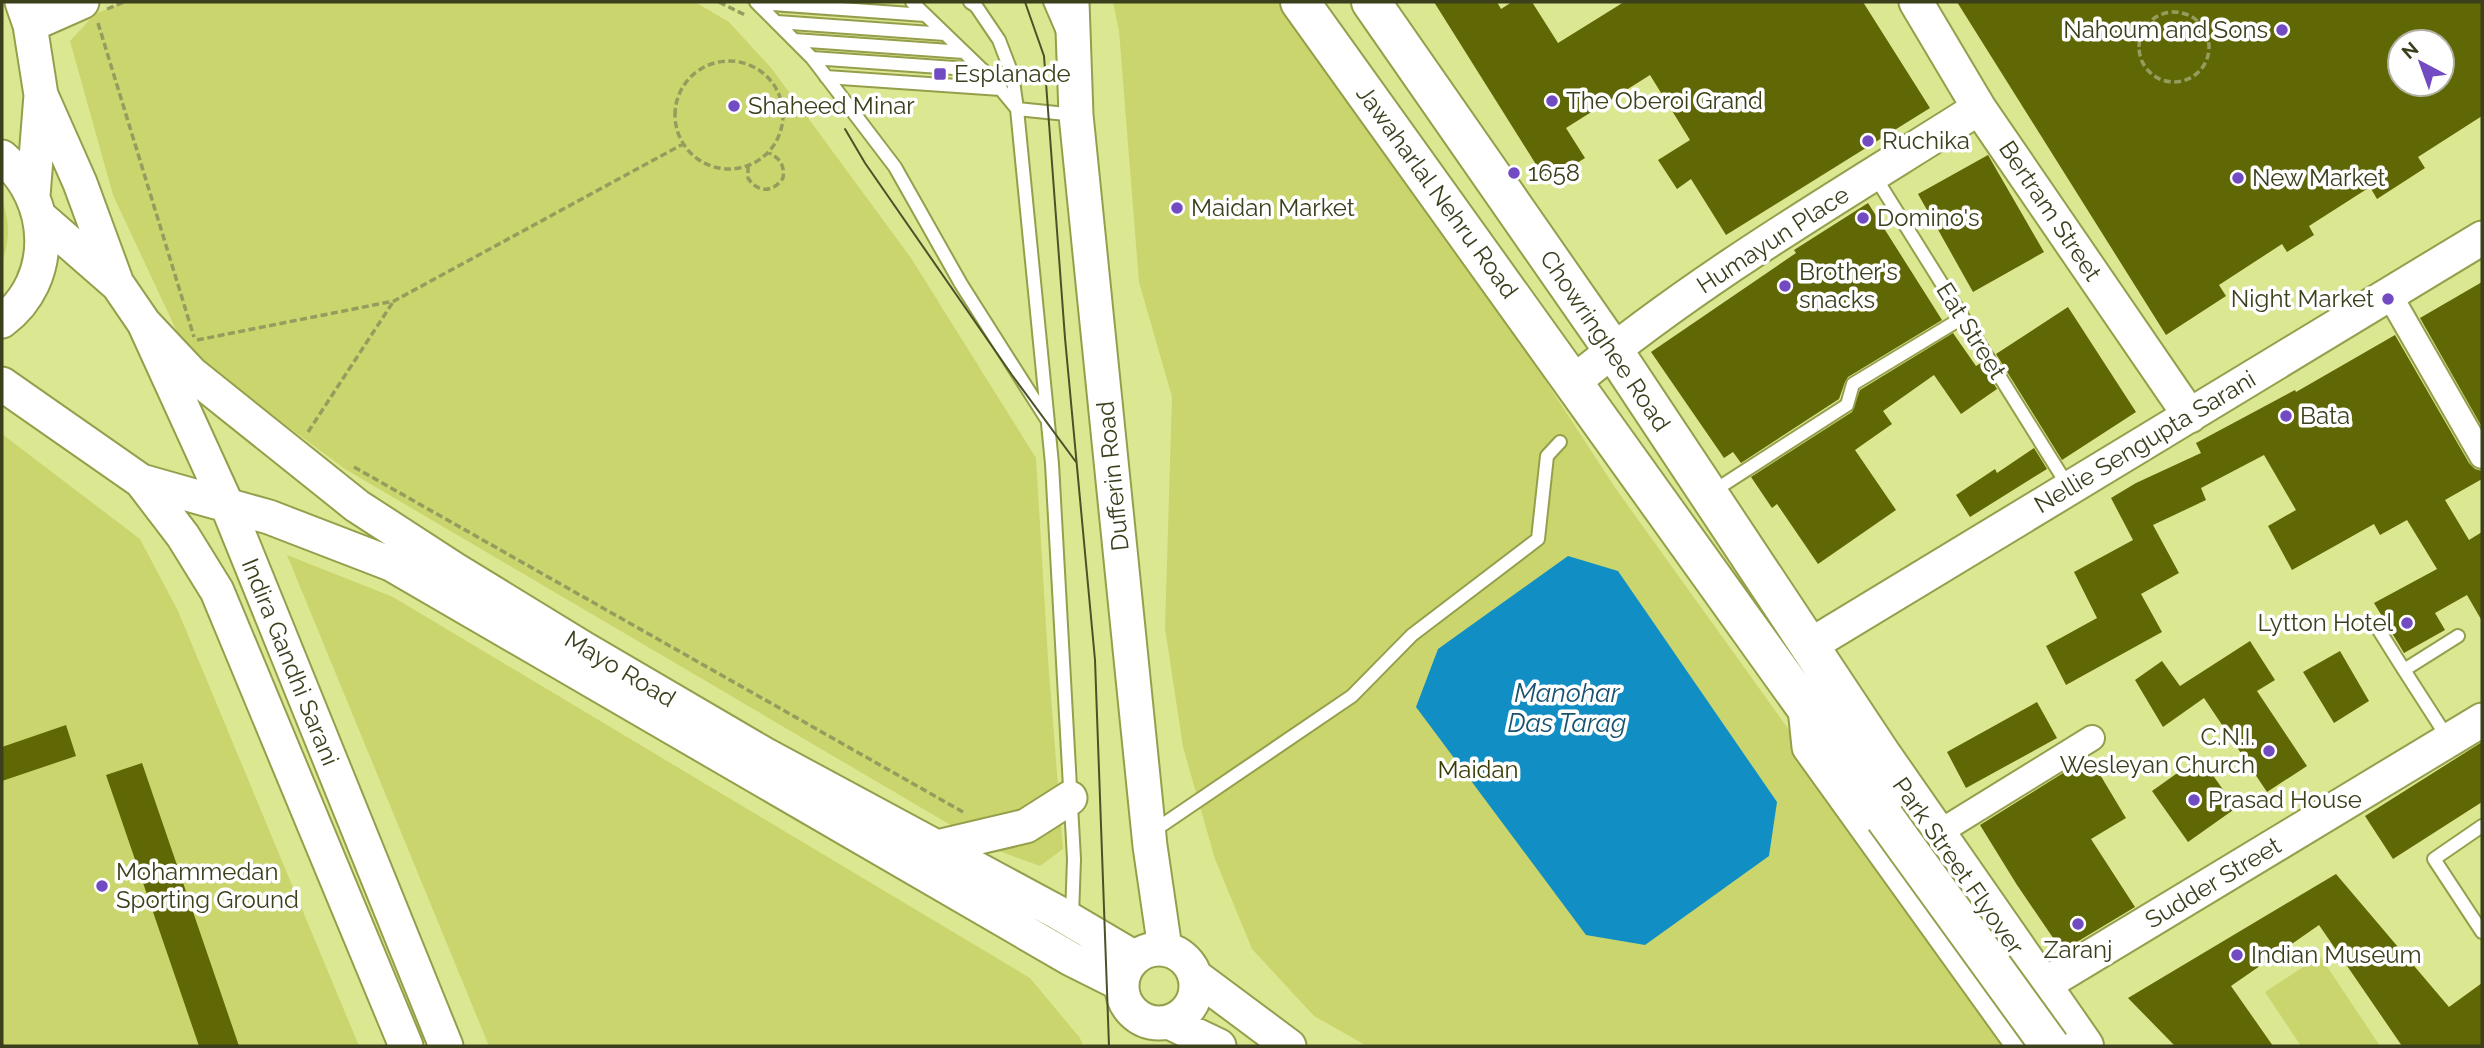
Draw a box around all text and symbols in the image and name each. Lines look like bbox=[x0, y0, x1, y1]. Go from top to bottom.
place label: Nahoum and Sons bbox=[2063, 15, 2268, 44]
marker: Nahoum and Sons bbox=[2274, 22, 2290, 38]
north arrow bbox=[2386, 28, 2456, 98]
text: N bbox=[2397, 37, 2423, 63]
place label: Esplanade bbox=[954, 59, 1071, 88]
marker: Esplanade bbox=[932, 66, 948, 82]
street label: Jawaharlal Nehru Road bbox=[1350, 80, 1524, 304]
place label: The Oberoi Grand bbox=[1566, 86, 1763, 115]
place label: Shaheed Minar bbox=[748, 91, 915, 120]
marker: The Oberoi Grand bbox=[1544, 93, 1560, 109]
marker: Shaheed Minar bbox=[726, 98, 742, 114]
place label: Ruchika bbox=[1882, 126, 1970, 155]
marker: Ruchika bbox=[1860, 133, 1876, 149]
street label: Bertram Street bbox=[1993, 135, 2108, 286]
place label: 1658 bbox=[1528, 158, 1580, 187]
place label: New Market bbox=[2252, 163, 2386, 192]
marker: 1658 bbox=[1506, 165, 1522, 181]
marker: New Market bbox=[2230, 170, 2246, 186]
street label: Humayun Place bbox=[1691, 180, 1854, 300]
place label: Maidan Market bbox=[1191, 193, 1355, 222]
marker: Maidan Market bbox=[1169, 200, 1185, 216]
place label: Domino's bbox=[1877, 203, 1980, 232]
marker: Domino's bbox=[1855, 210, 1871, 226]
street label: Chowringhee Road bbox=[1534, 245, 1677, 437]
place label: Brother's snacks bbox=[1799, 257, 1898, 314]
street label: Eat Street bbox=[1930, 277, 2012, 384]
marker: Brother's snacks bbox=[1777, 278, 1793, 294]
place label: Night Market bbox=[2231, 284, 2374, 313]
marker: Night Market bbox=[2380, 291, 2396, 307]
street label: Nellie Sengupta Sarani bbox=[2029, 364, 2261, 519]
street label: Dufferin Road bbox=[1090, 400, 1135, 552]
place label: Bata bbox=[2300, 401, 2350, 430]
marker: Bata bbox=[2278, 408, 2294, 424]
street label: Indira Gandhi Sarani bbox=[236, 554, 345, 769]
place label: Lytton Hotel bbox=[2258, 608, 2393, 637]
marker: Lytton Hotel bbox=[2399, 615, 2415, 631]
street label: Mayo Road bbox=[560, 624, 681, 713]
water label: Manohar Das Tarag bbox=[1508, 678, 1626, 738]
place label: C.N.I. Wesleyan Church bbox=[2060, 722, 2255, 779]
marker: C.N.I. Wesleyan Church bbox=[2261, 743, 2277, 759]
park label: Maidan bbox=[1437, 755, 1519, 784]
street label: Park Street Flyover bbox=[1886, 772, 2031, 960]
place label: Prasad House bbox=[2208, 785, 2362, 814]
marker: Prasad House bbox=[2186, 792, 2202, 808]
street label: Sudder Street bbox=[2140, 831, 2286, 934]
place label: Mohammedan Sporting Ground bbox=[116, 857, 299, 914]
marker: Mohammedan Sporting Ground bbox=[94, 878, 110, 894]
marker: Zaranj bbox=[2070, 916, 2086, 932]
place label: Zaranj bbox=[2043, 935, 2113, 964]
place label: Indian Museum bbox=[2251, 940, 2422, 969]
marker: Indian Museum bbox=[2229, 947, 2245, 963]

